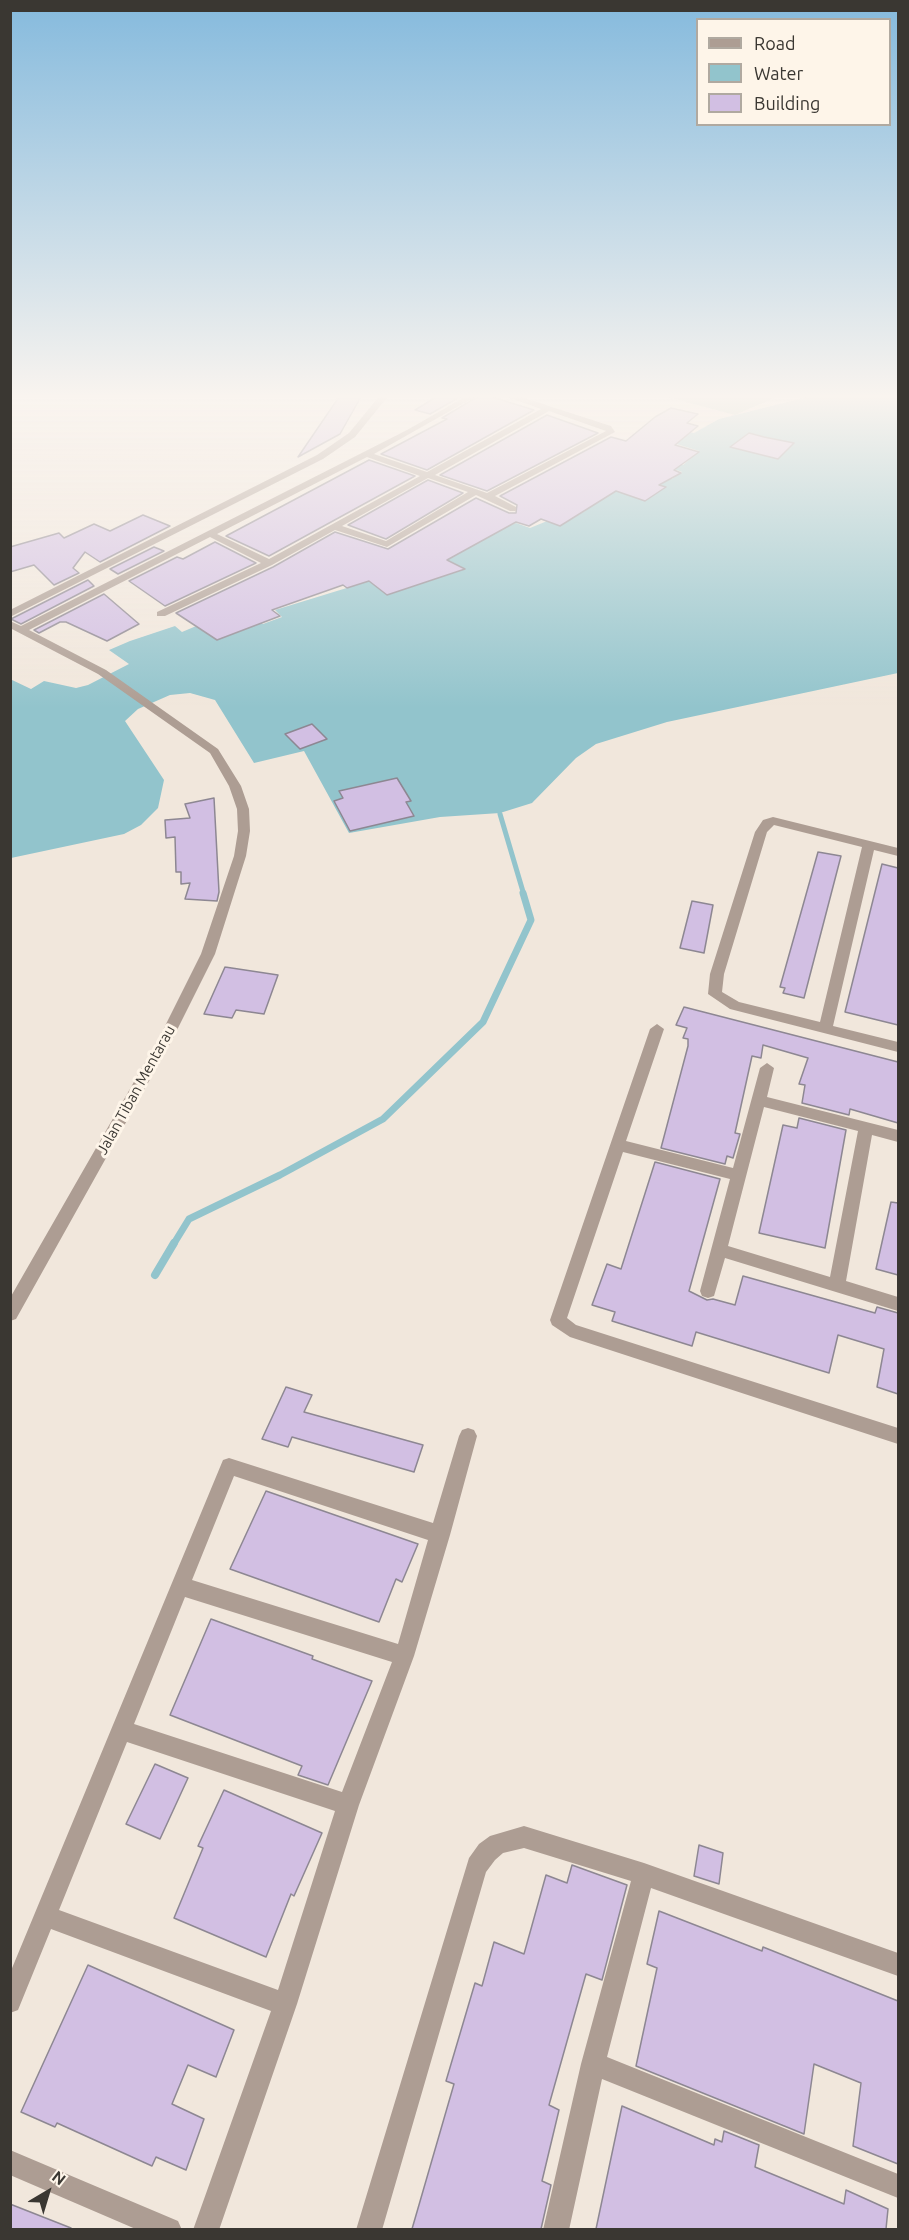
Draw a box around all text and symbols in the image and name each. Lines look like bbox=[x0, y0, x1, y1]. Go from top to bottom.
legend bbox=[696, 18, 891, 126]
text: Road bbox=[754, 33, 796, 53]
text: Water bbox=[754, 63, 803, 83]
text: Building bbox=[754, 93, 820, 113]
street label: Jalan Tiban Mentarau bbox=[93, 1022, 179, 1158]
north arrow bbox=[18, 2162, 78, 2222]
text: N bbox=[49, 2167, 69, 2189]

